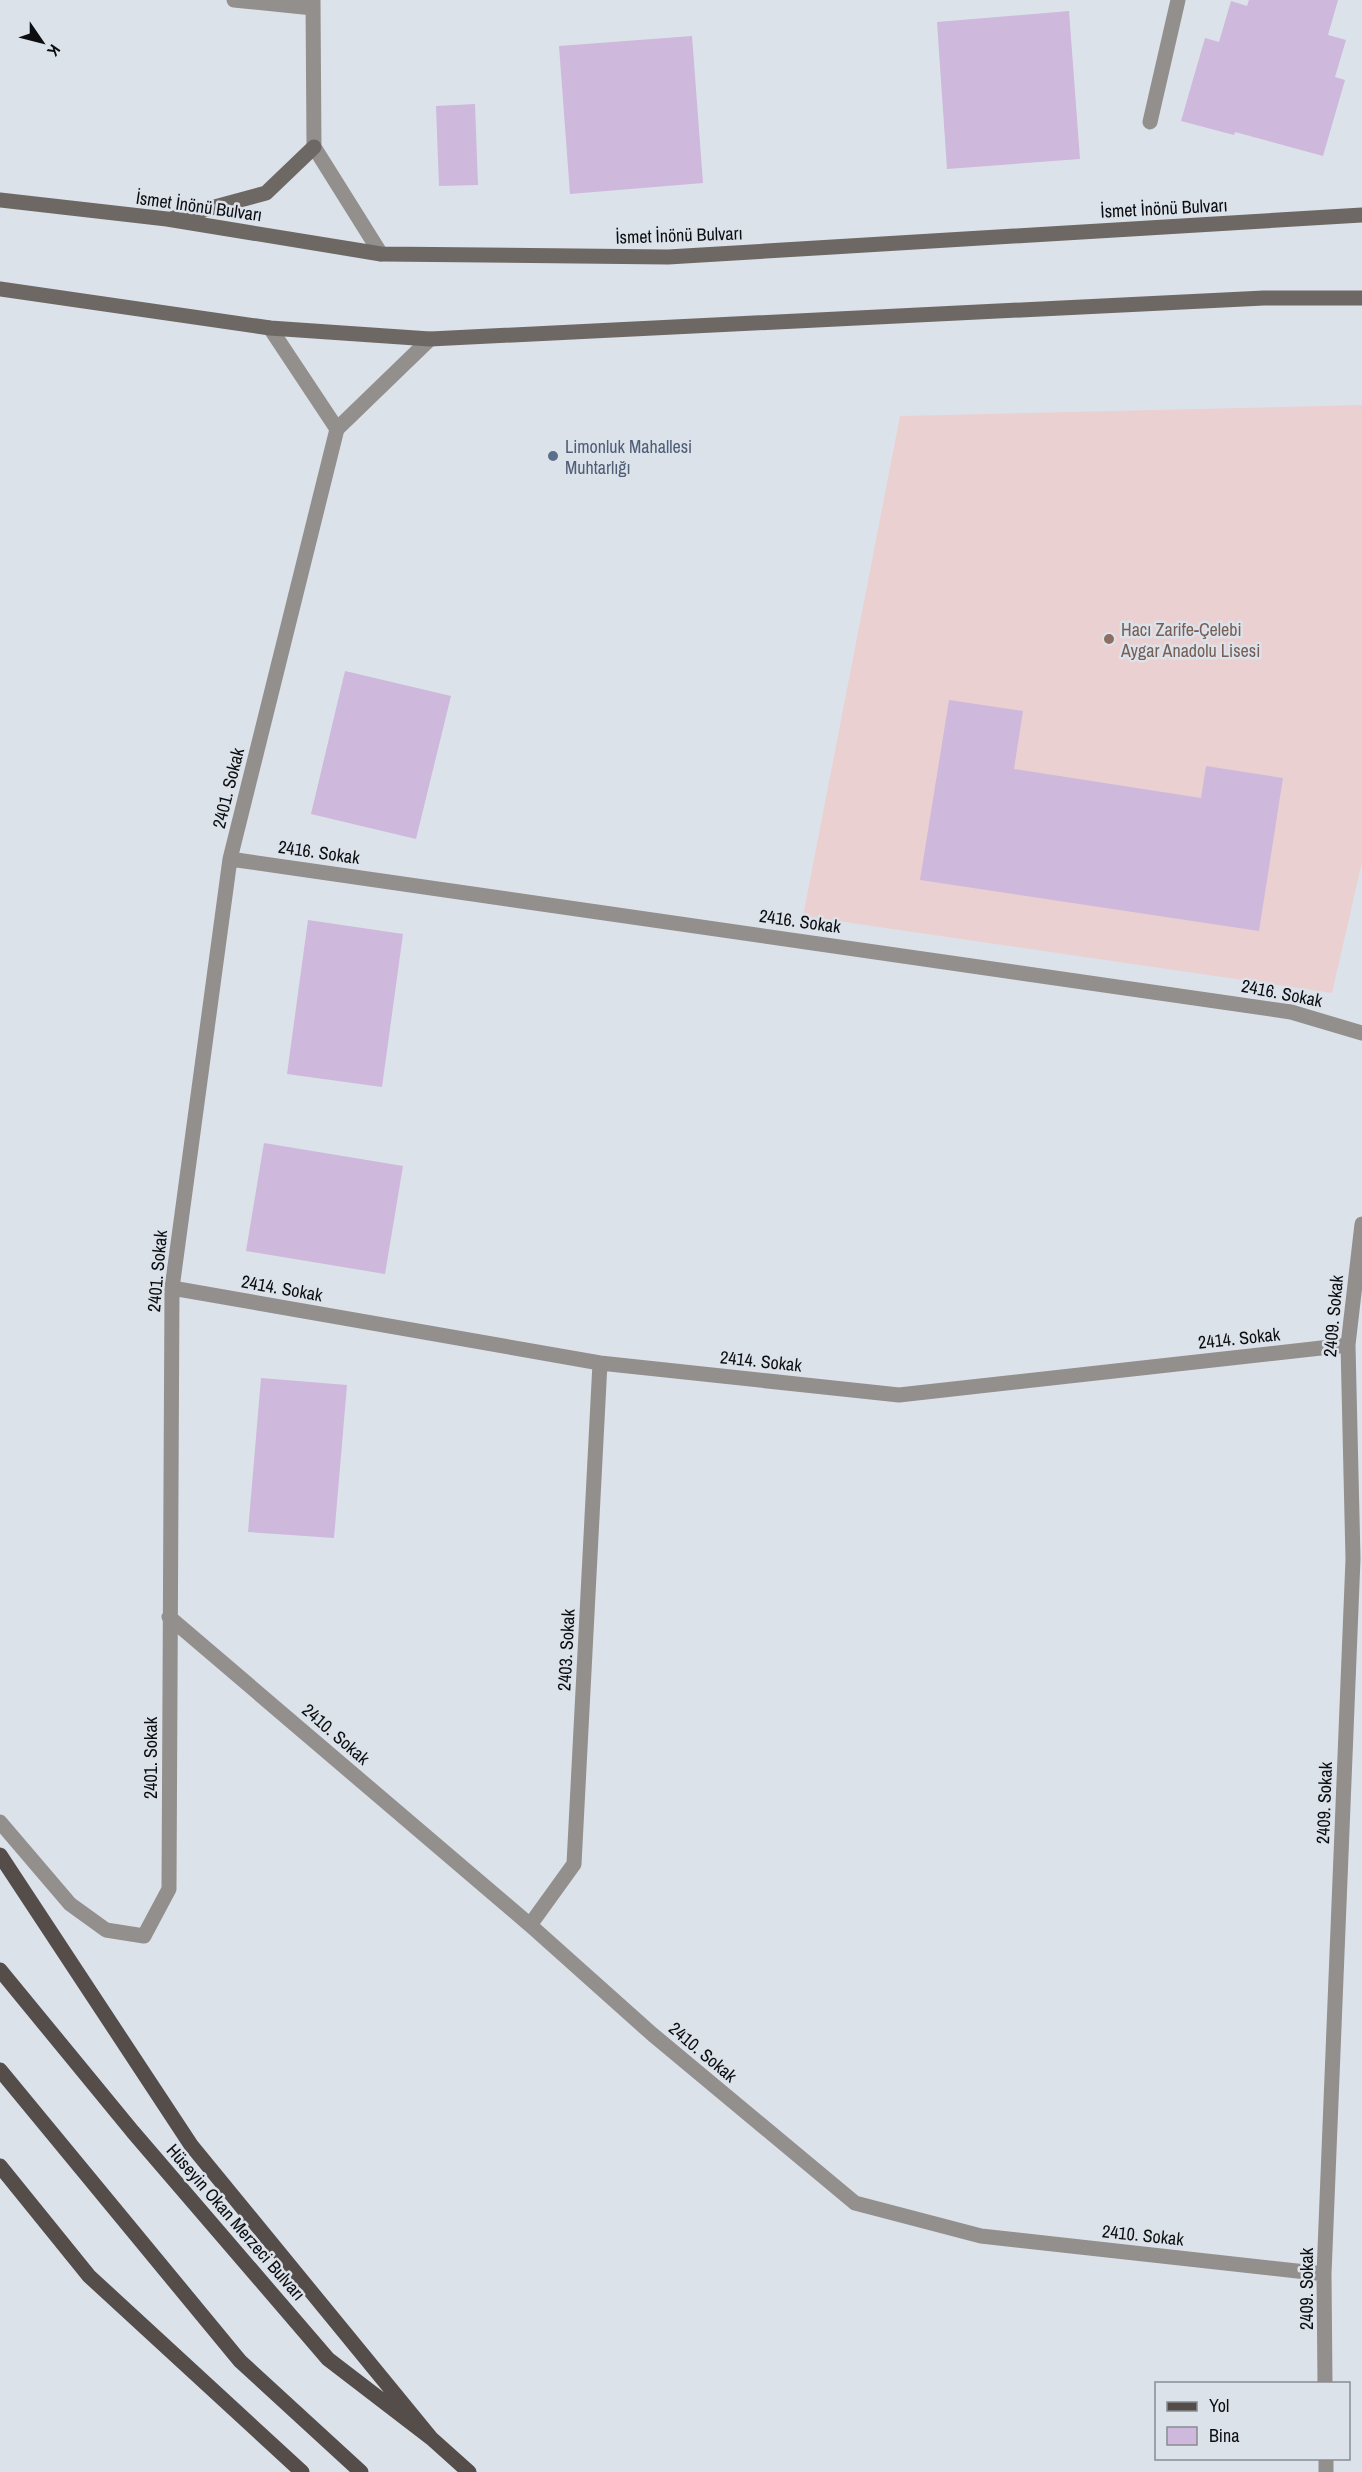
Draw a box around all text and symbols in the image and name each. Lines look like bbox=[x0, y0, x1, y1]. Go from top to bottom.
north arrow bbox=[12, 12, 72, 72]
text: K bbox=[42, 40, 66, 61]
street label: İsmet İnönü Bulvarı bbox=[134, 185, 264, 227]
street label: İsmet İnönü Bulvarı bbox=[1100, 192, 1228, 224]
street label: İsmet İnönü Bulvarı bbox=[615, 220, 743, 250]
place label: Limonluk Mahallesi Muhtarlığı bbox=[565, 434, 692, 480]
marker: Limonluk Mahallesi Muhtarlığı bbox=[546, 449, 560, 463]
place label: Hacı Zarife-Çelebi Aygar Anadolu Lisesi bbox=[1120, 617, 1260, 663]
marker: Hacı Zarife-Çelebi Aygar Anadolu Lisesi bbox=[1102, 632, 1116, 646]
street label: 2401. Sokak bbox=[206, 745, 250, 831]
street label: 2416. Sokak bbox=[277, 834, 362, 870]
street label: 2416. Sokak bbox=[758, 903, 843, 939]
street label: 2416. Sokak bbox=[1239, 973, 1325, 1013]
street label: 2401. Sokak bbox=[141, 1228, 173, 1313]
street label: 2414. Sokak bbox=[239, 1269, 325, 1308]
street label: 2409. Sokak bbox=[1317, 1273, 1349, 1358]
street label: 2414. Sokak bbox=[1197, 1321, 1282, 1355]
street label: 2414. Sokak bbox=[719, 1344, 804, 1378]
street label: 2403. Sokak bbox=[551, 1608, 581, 1692]
street label: 2410. Sokak bbox=[297, 1698, 376, 1771]
street label: 2401. Sokak bbox=[138, 1716, 163, 1799]
street label: 2409. Sokak bbox=[1310, 1761, 1338, 1844]
street label: 2410. Sokak bbox=[664, 2016, 743, 2088]
street label: Hüseyin Okan Merzeci Bulvarı bbox=[161, 2138, 311, 2306]
street label: 2410. Sokak bbox=[1101, 2218, 1186, 2252]
street label: 2409. Sokak bbox=[1294, 2247, 1319, 2330]
legend bbox=[1155, 2382, 1350, 2460]
text: Yol bbox=[1209, 2393, 1229, 2418]
text: Bina bbox=[1209, 2423, 1239, 2448]

